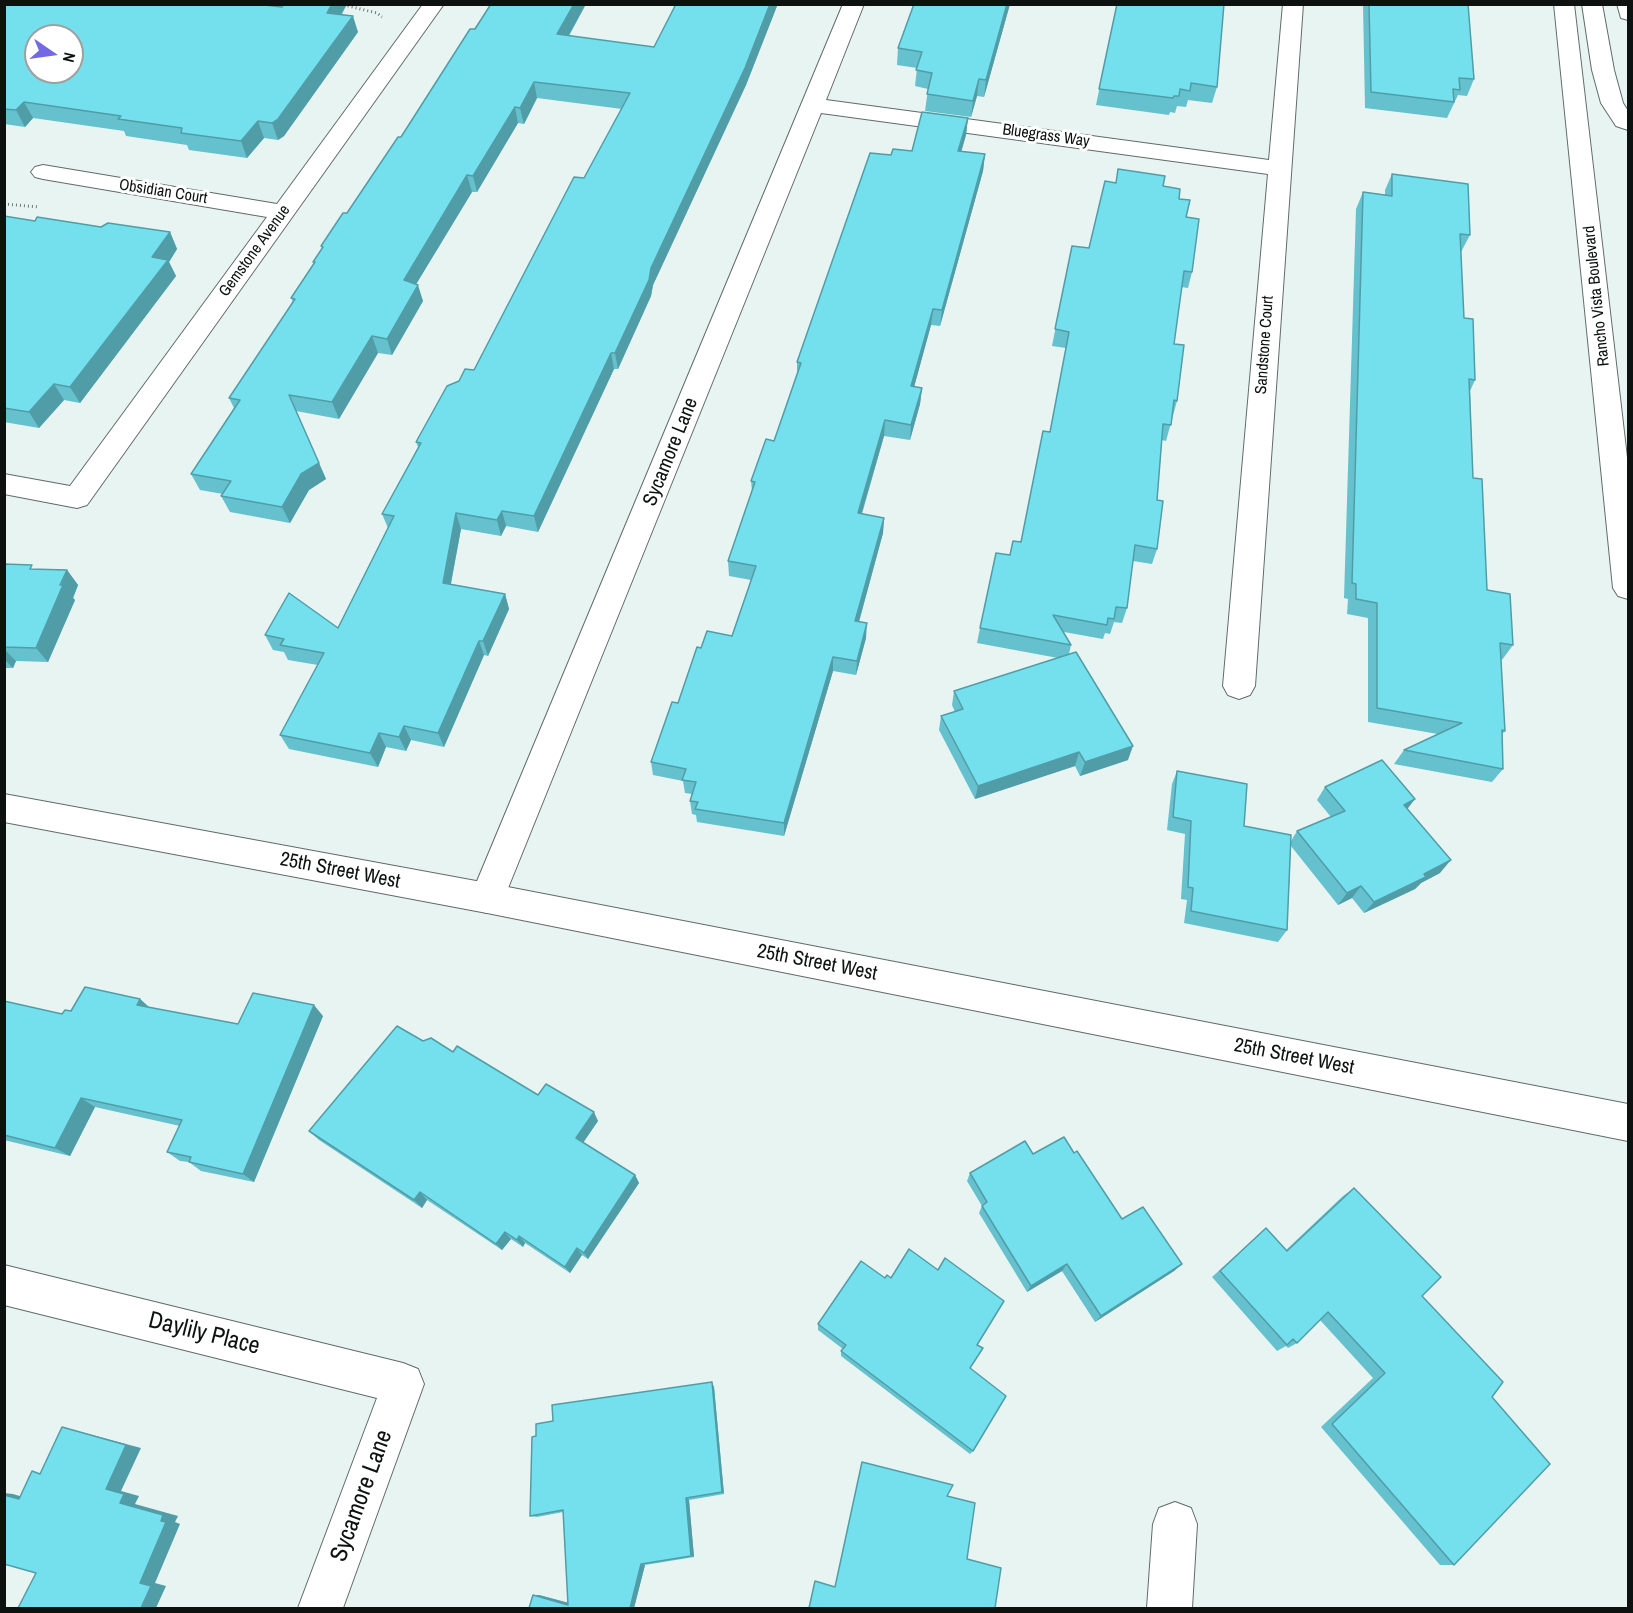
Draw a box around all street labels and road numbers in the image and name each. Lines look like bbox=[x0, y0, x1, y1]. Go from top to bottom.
street label: Bluegrass Way bbox=[1001, 120, 1091, 152]
street label: Obsidian Court bbox=[118, 176, 208, 208]
street label: Gemstone Avenue bbox=[215, 201, 295, 301]
street label: Rancho Vista Boulevard bbox=[1580, 225, 1614, 367]
street label: Sandstone Court bbox=[1252, 295, 1278, 395]
street label: Sycamore Lane bbox=[638, 394, 704, 510]
street label: 25th Street West bbox=[278, 848, 402, 894]
street label: 25th Street West bbox=[755, 940, 879, 986]
street label: 25th Street West bbox=[1232, 1034, 1356, 1080]
street label: Daylily Place bbox=[145, 1306, 263, 1362]
street label: Sycamore Lane bbox=[325, 1426, 399, 1566]

